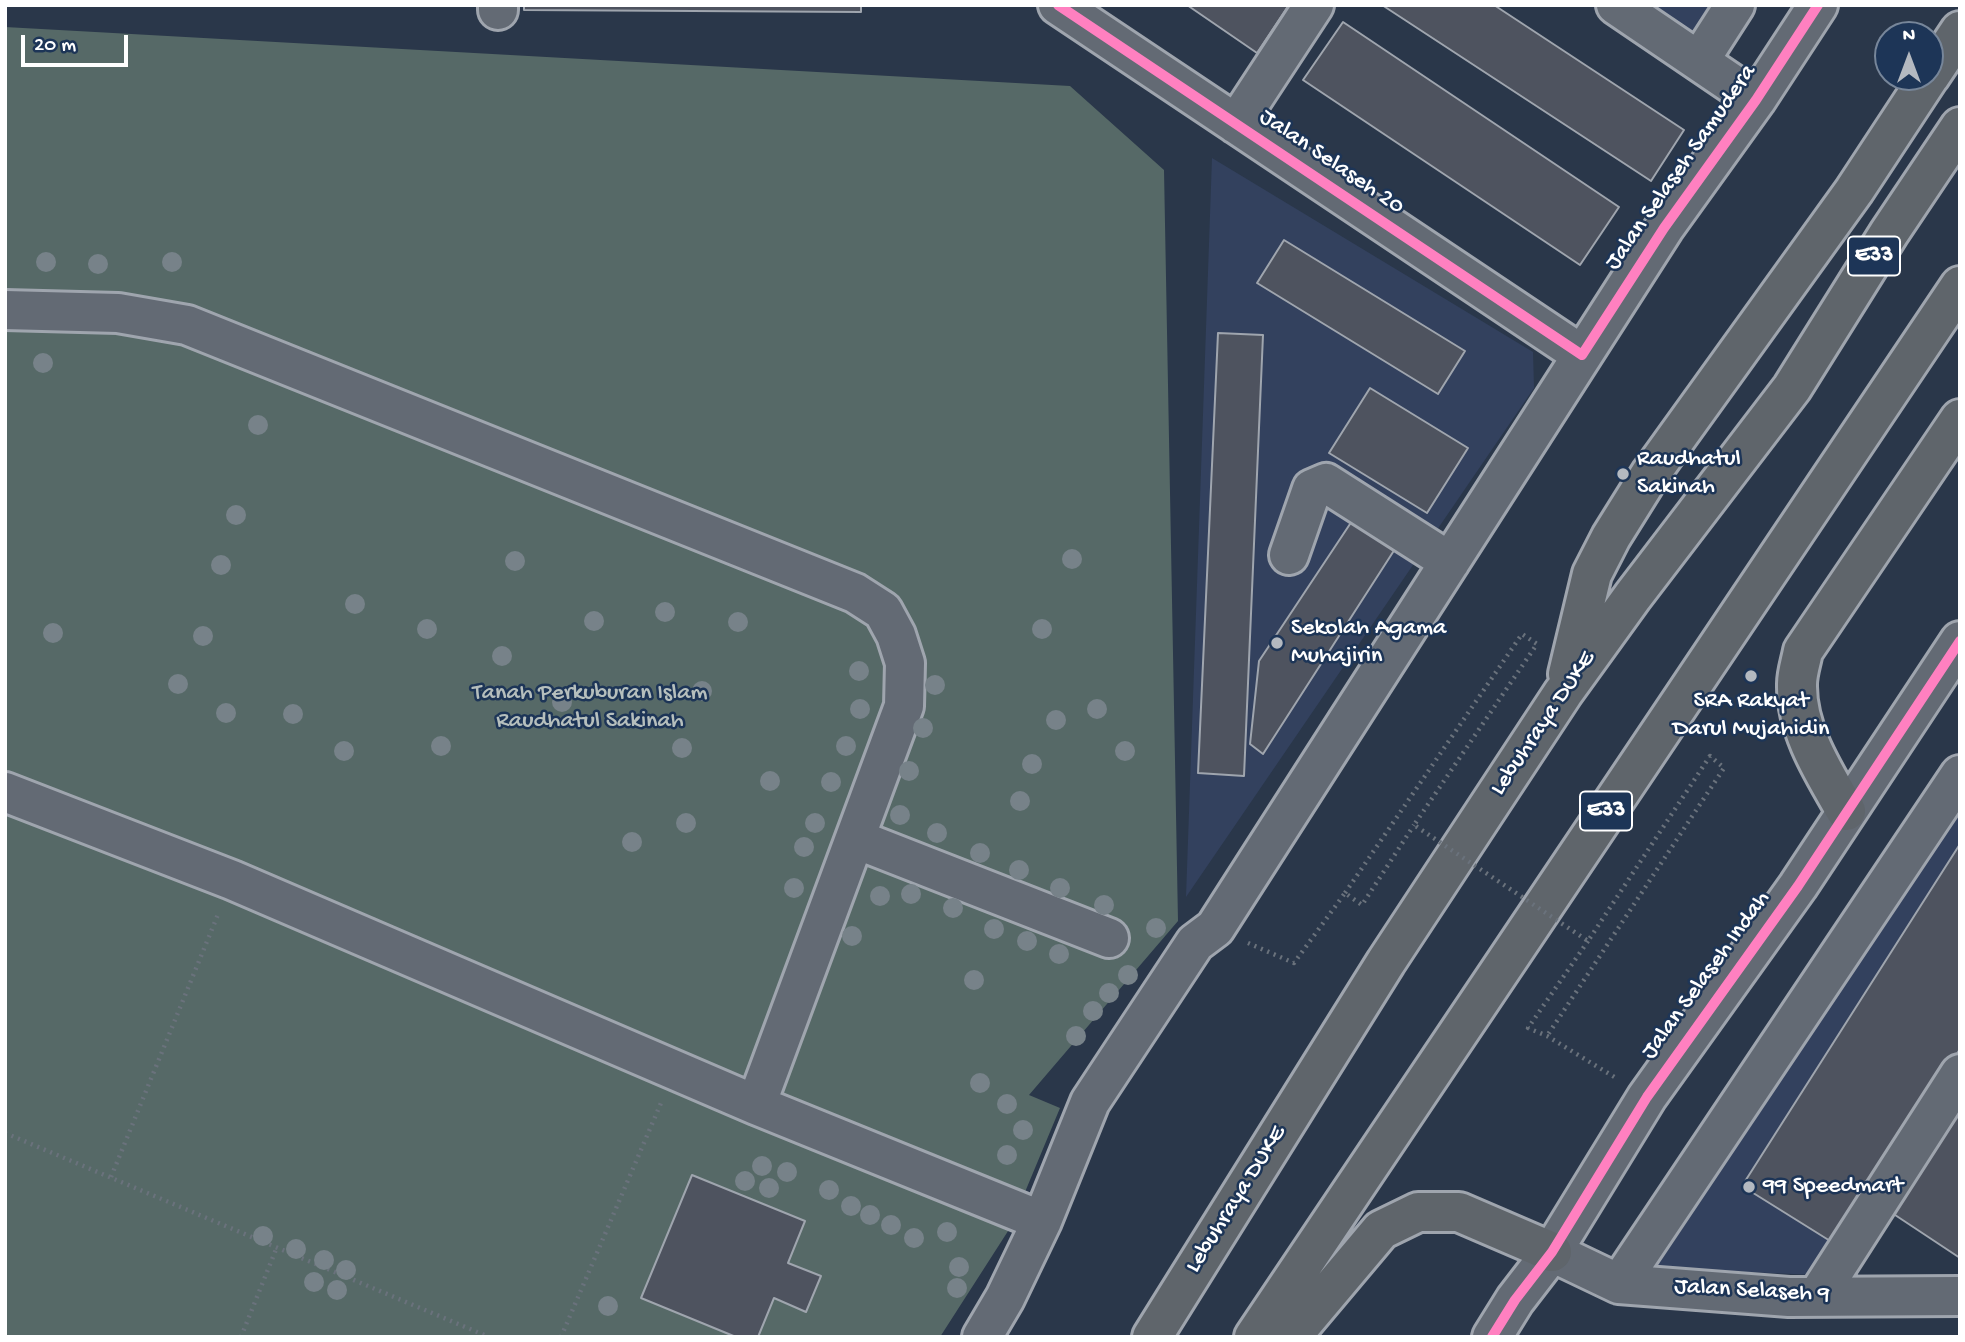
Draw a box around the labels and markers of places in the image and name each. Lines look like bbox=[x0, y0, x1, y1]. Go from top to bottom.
place label: Raudhatul Sakinah bbox=[1637, 446, 1741, 502]
marker: Raudhatul Sakinah bbox=[1615, 466, 1631, 482]
place label: Sekolah Agama Muhajirin bbox=[1291, 615, 1446, 671]
marker: Sekolah Agama Muhajirin bbox=[1269, 635, 1285, 651]
marker: SRA Rakyat Darul Mujahidin bbox=[1743, 668, 1759, 684]
place label: SRA Rakyat Darul Mujahidin bbox=[1673, 688, 1829, 744]
place label: 99 Speedmart bbox=[1763, 1173, 1903, 1201]
marker: 99 Speedmart bbox=[1741, 1179, 1757, 1195]

